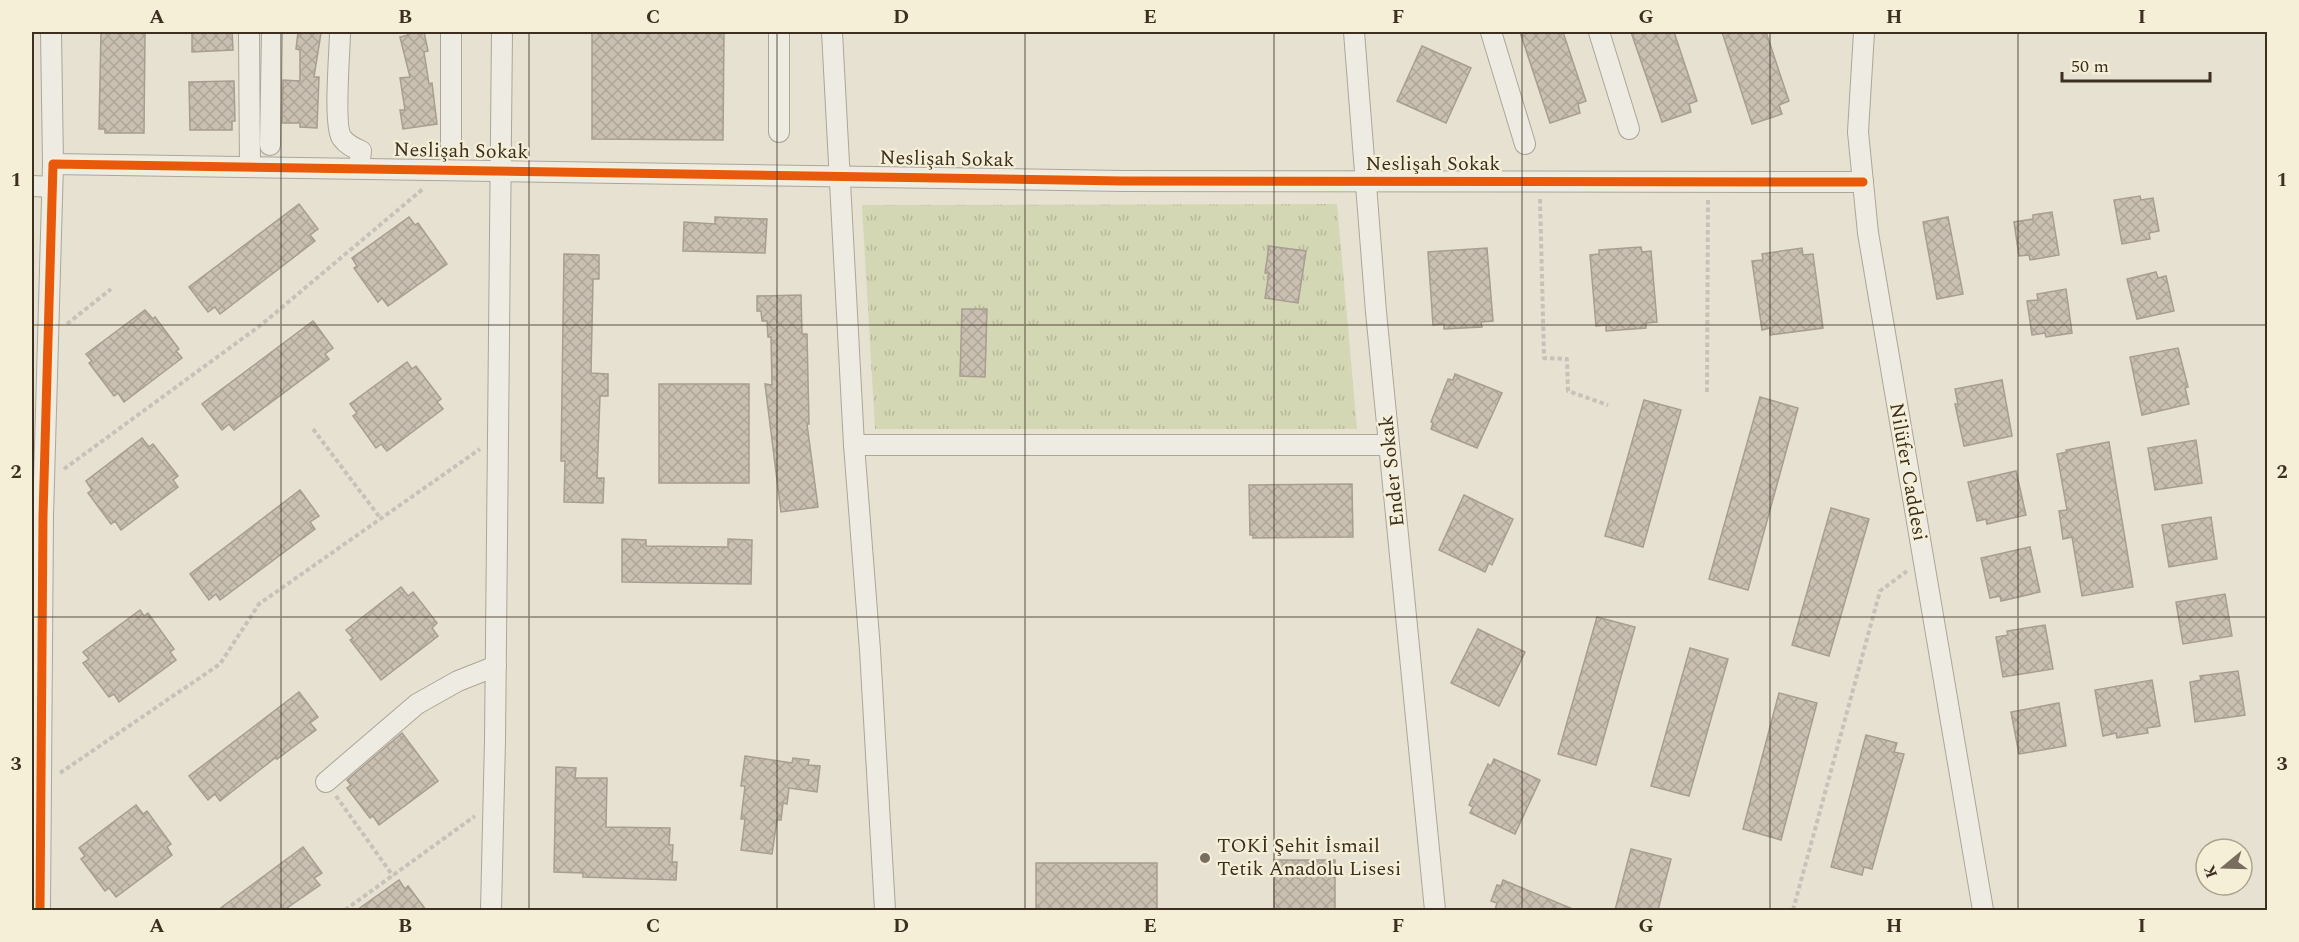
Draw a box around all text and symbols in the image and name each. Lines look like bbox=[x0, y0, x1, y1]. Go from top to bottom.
text: A bbox=[149, 2, 165, 32]
text: B bbox=[398, 2, 412, 32]
text: C bbox=[646, 2, 660, 32]
text: D bbox=[893, 2, 909, 32]
text: E bbox=[1143, 2, 1157, 32]
text: F bbox=[1392, 2, 1404, 32]
text: G bbox=[1638, 2, 1654, 32]
text: H bbox=[1886, 2, 1902, 32]
text: I bbox=[2138, 2, 2146, 32]
scale bar bbox=[2062, 45, 2210, 83]
text: 50 m bbox=[2071, 53, 2109, 80]
street label: Neslişah Sokak bbox=[393, 135, 529, 167]
street label: Neslişah Sokak bbox=[879, 143, 1015, 175]
street label: Neslişah Sokak bbox=[1366, 149, 1500, 179]
text: 1 bbox=[10, 165, 22, 195]
text: 1 bbox=[2276, 165, 2288, 195]
street label: Nilüfer Caddesi bbox=[1881, 400, 1935, 544]
street label: Ender Sokak bbox=[1371, 414, 1413, 528]
text: 2 bbox=[10, 457, 22, 487]
text: 2 bbox=[2276, 457, 2288, 487]
text: 3 bbox=[10, 749, 22, 779]
text: 3 bbox=[2276, 749, 2288, 779]
place label: TOKİ Şehit İsmail Tetik Anadolu Lisesi bbox=[1217, 831, 1401, 884]
north arrow bbox=[2194, 837, 2254, 897]
marker: TOKİ Şehit İsmail Tetik Anadolu Lisesi bbox=[1198, 851, 1212, 865]
text: K bbox=[2197, 861, 2224, 881]
text: A bbox=[149, 911, 165, 941]
text: B bbox=[398, 911, 412, 941]
text: C bbox=[646, 911, 660, 941]
text: D bbox=[893, 911, 909, 941]
text: E bbox=[1143, 911, 1157, 941]
text: F bbox=[1392, 911, 1404, 941]
text: G bbox=[1638, 911, 1654, 941]
text: H bbox=[1886, 911, 1902, 941]
text: I bbox=[2138, 911, 2146, 941]

